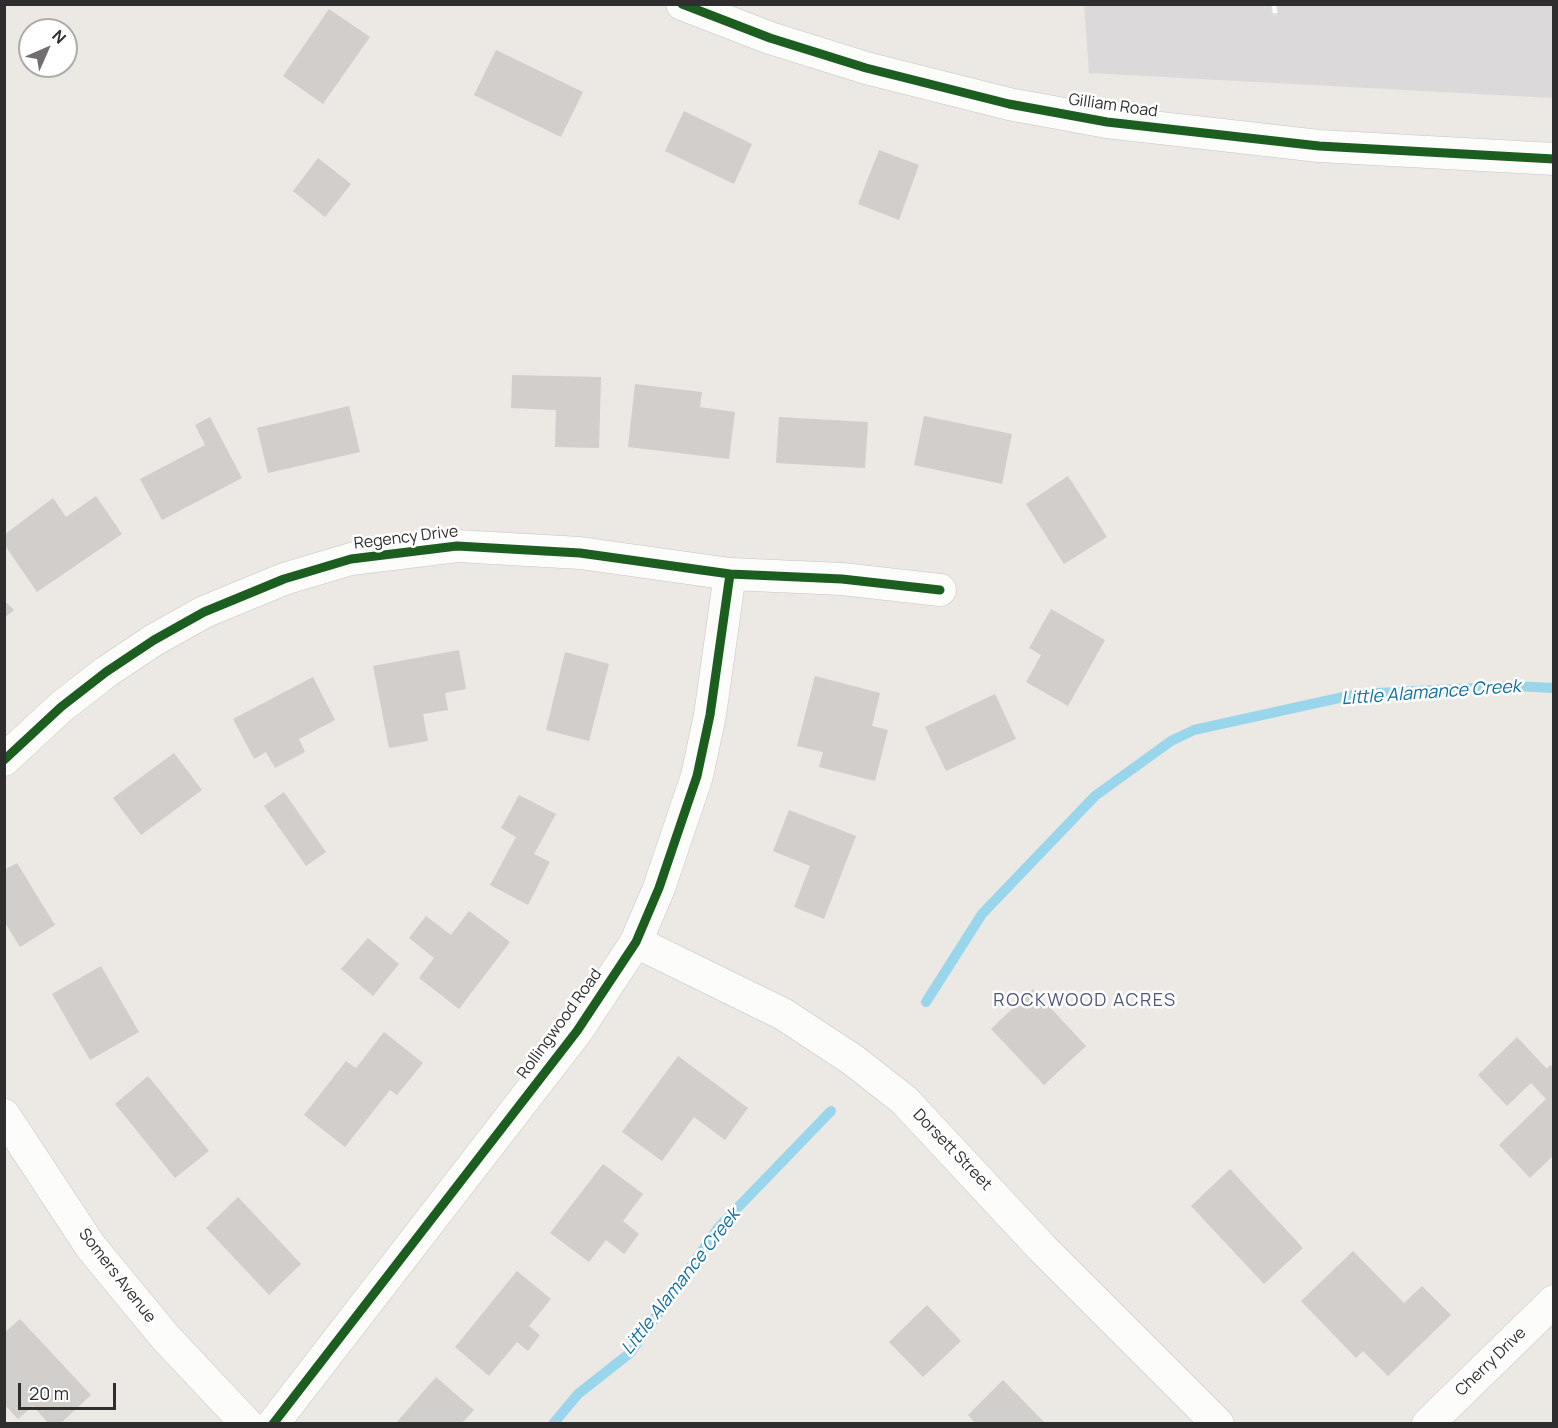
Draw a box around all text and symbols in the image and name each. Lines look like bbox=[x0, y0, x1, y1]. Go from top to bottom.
north arrow bbox=[18, 18, 78, 78]
text: N bbox=[47, 25, 71, 49]
street label: Gilliam Road bbox=[1067, 90, 1159, 122]
street label: Regency Drive bbox=[353, 522, 459, 554]
water label: Little Alamance Creek bbox=[1341, 676, 1521, 710]
street label: Rollingwood Road bbox=[514, 965, 606, 1083]
district label: ROCKWOOD ACRES bbox=[993, 990, 1177, 1012]
street label: Dorsett Street bbox=[908, 1105, 996, 1195]
water label: Little Alamance Creek bbox=[617, 1205, 745, 1359]
street label: Somers Avenue bbox=[74, 1225, 160, 1327]
street label: Cherry Drive bbox=[1452, 1324, 1530, 1400]
scale bar bbox=[21, 1371, 118, 1409]
text: 20 m bbox=[29, 1381, 69, 1405]

